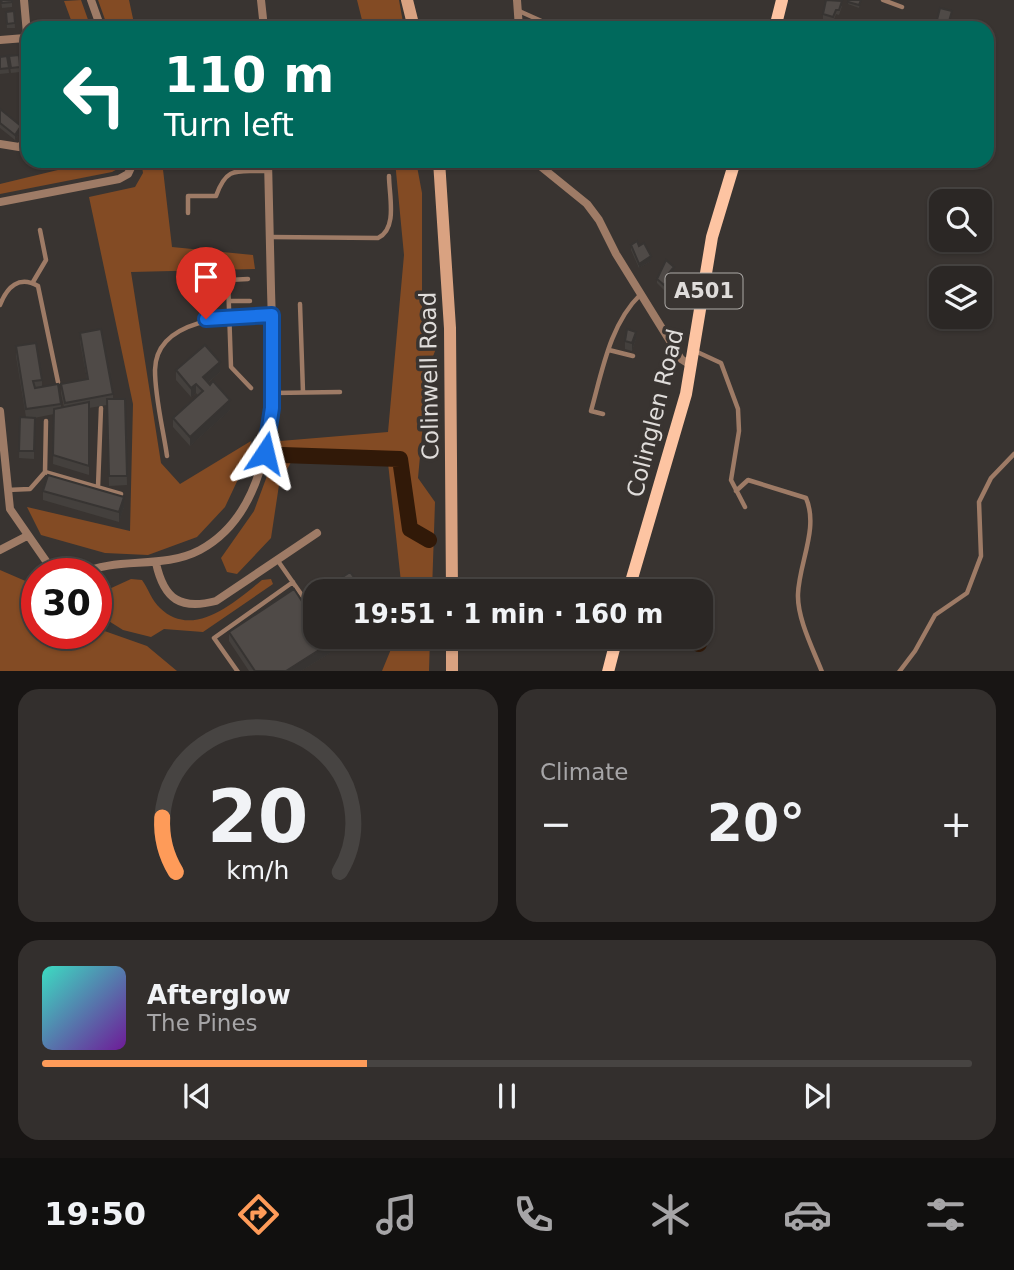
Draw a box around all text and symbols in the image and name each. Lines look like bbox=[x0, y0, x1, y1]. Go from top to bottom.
text: 110 m bbox=[164, 47, 334, 104]
icon: left bbox=[49, 49, 140, 140]
text: Turn left bbox=[164, 106, 294, 144]
map controls bbox=[929, 189, 992, 329]
button: search bbox=[929, 189, 992, 252]
pin bbox=[176, 247, 236, 319]
icon: arrive bbox=[187, 258, 225, 296]
button: layers bbox=[929, 266, 992, 329]
road number: A501 bbox=[666, 274, 742, 308]
street label: Colinwell Road bbox=[415, 292, 443, 460]
street label: Colinglen Road bbox=[622, 326, 688, 500]
position arrow bbox=[228, 416, 302, 490]
speed limit sign: 30 bbox=[21, 558, 112, 649]
text: 19:51 · 1 min · 160 m bbox=[353, 599, 663, 629]
text: Climate bbox=[540, 759, 629, 785]
text: 20 bbox=[207, 774, 309, 859]
text: 20° bbox=[707, 793, 805, 853]
text: − bbox=[540, 802, 572, 846]
text: + bbox=[940, 802, 972, 846]
text: km/h bbox=[226, 855, 290, 884]
text: Afterglow bbox=[147, 980, 291, 1010]
text: The Pines bbox=[147, 1010, 258, 1036]
icon: previous bbox=[178, 1077, 216, 1115]
icon: pause bbox=[488, 1077, 526, 1115]
icon: next bbox=[798, 1077, 836, 1115]
icon: directions bbox=[234, 1190, 283, 1239]
icon: music bbox=[372, 1190, 421, 1239]
icon: phone bbox=[509, 1190, 558, 1239]
icon: climate bbox=[646, 1190, 695, 1239]
icon: car bbox=[783, 1190, 832, 1239]
icon: filters bbox=[921, 1190, 970, 1239]
text: 19:50 bbox=[44, 1195, 146, 1233]

